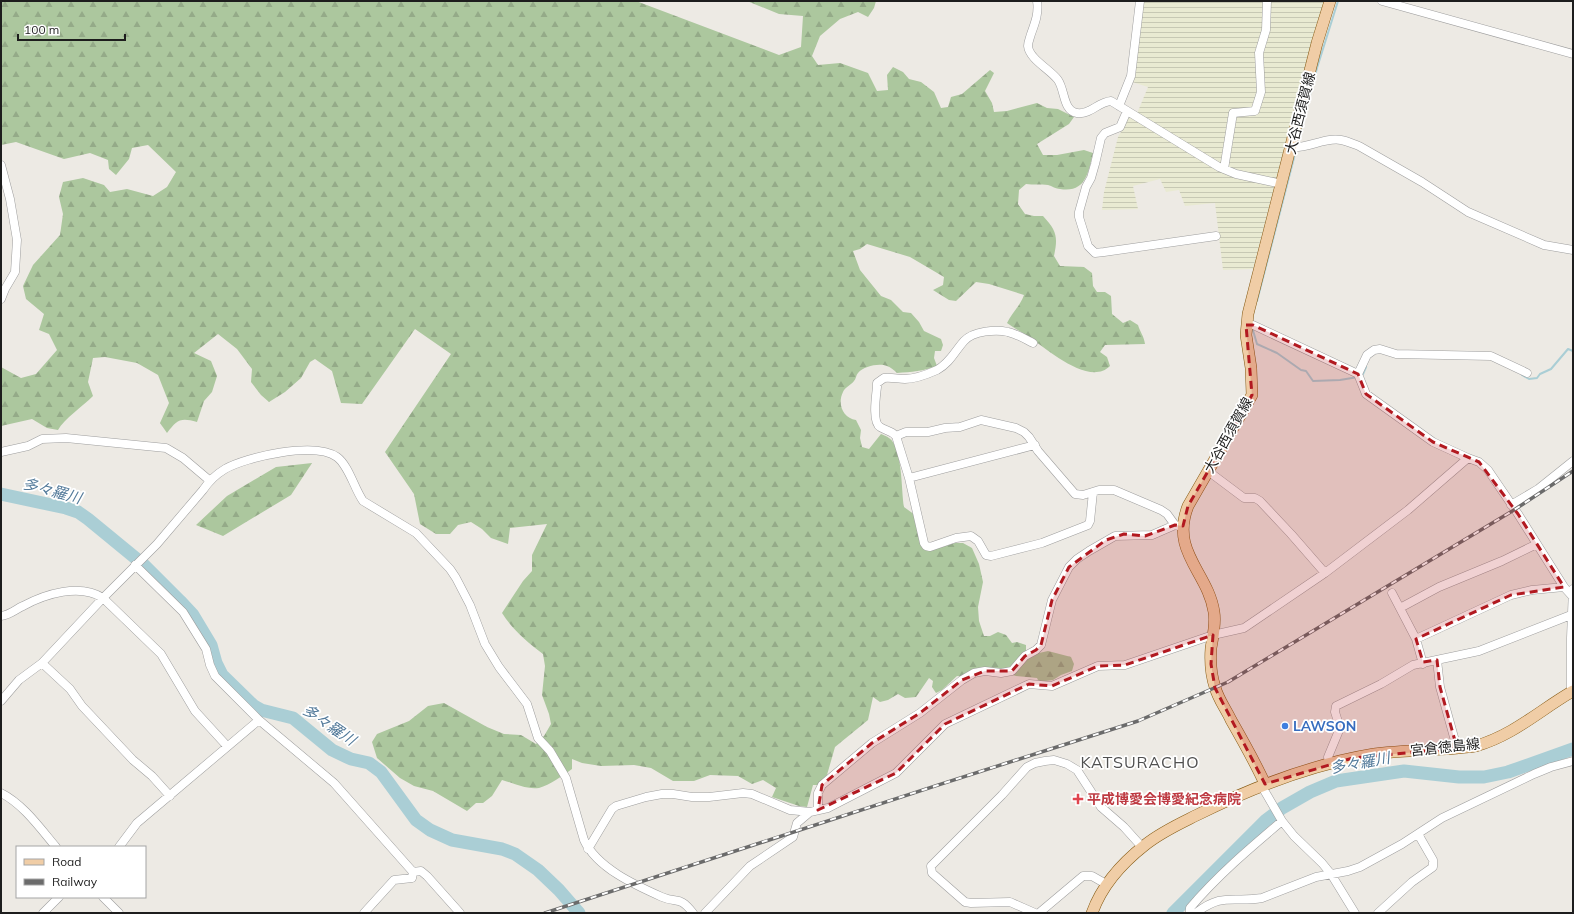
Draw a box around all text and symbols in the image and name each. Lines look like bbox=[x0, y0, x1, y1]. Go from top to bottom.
scale bar bbox=[18, 16, 125, 42]
text: 100 m bbox=[24, 22, 59, 37]
street label: 大谷西須賀線 bbox=[1281, 70, 1319, 156]
street label: 大谷西須賀線 bbox=[1200, 394, 1256, 476]
water label: 多々羅川 bbox=[21, 474, 85, 508]
water label: 多々羅川 bbox=[299, 700, 361, 750]
place label: LAWSON bbox=[1293, 717, 1356, 735]
marker: LAWSON bbox=[1280, 721, 1290, 731]
street label: 宮倉徳島線 bbox=[1409, 734, 1481, 760]
water label: 多々羅川 bbox=[1329, 748, 1393, 777]
district label: KATSURACHO bbox=[1080, 752, 1200, 772]
place label: 平成博愛会博愛紀念病院 bbox=[1087, 790, 1241, 808]
marker: 平成博愛会博愛紀念病院 bbox=[1072, 793, 1084, 805]
legend bbox=[16, 846, 146, 898]
text: Road bbox=[52, 854, 81, 869]
text: Railway bbox=[52, 874, 98, 889]

